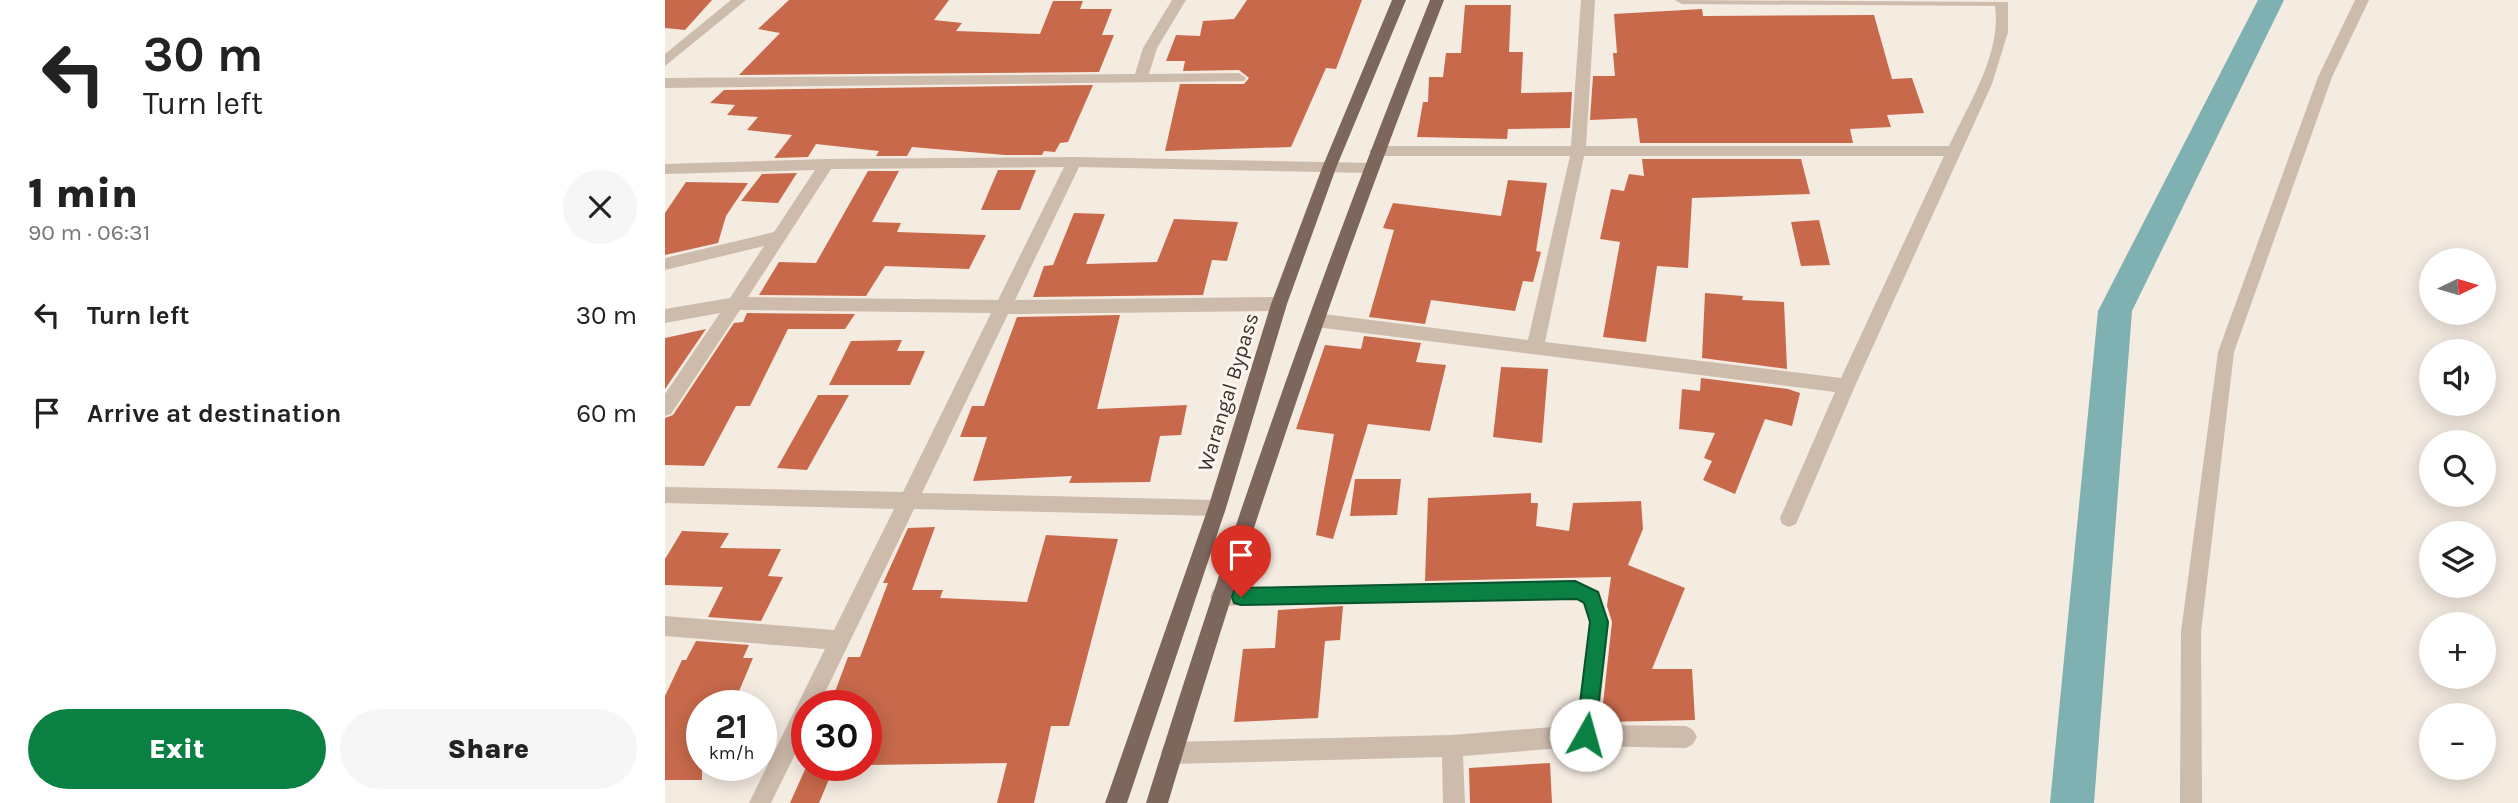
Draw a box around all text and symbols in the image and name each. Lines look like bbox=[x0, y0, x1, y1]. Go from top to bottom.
text: 30 m bbox=[143, 26, 263, 83]
icon: left bbox=[28, 28, 119, 119]
text: Turn left bbox=[143, 85, 263, 122]
text: 1 min bbox=[28, 168, 138, 218]
button: close bbox=[563, 170, 637, 244]
text: 90 m · 06:31 bbox=[28, 219, 150, 246]
north arrow bbox=[2419, 248, 2495, 326]
map controls bbox=[2419, 248, 2496, 780]
icon: left bbox=[28, 296, 66, 334]
text: Turn left bbox=[87, 300, 189, 331]
text: 30 m bbox=[576, 300, 637, 331]
street label: Warangal Bypass bbox=[1192, 310, 1264, 474]
button: sound bbox=[2419, 339, 2496, 416]
icon: arrive bbox=[28, 394, 66, 432]
text: Arrive at destination bbox=[87, 398, 341, 429]
text: 60 m bbox=[576, 398, 637, 429]
button: search bbox=[2419, 430, 2496, 507]
button: layers bbox=[2419, 521, 2496, 598]
pin bbox=[1211, 525, 1271, 597]
icon: arrive bbox=[1222, 536, 1260, 574]
button: + bbox=[2419, 612, 2496, 689]
speed limit sign: 30 bbox=[791, 690, 882, 781]
position arrow bbox=[1549, 698, 1623, 772]
button: − bbox=[2419, 703, 2496, 780]
text: 21 bbox=[715, 706, 748, 747]
button: Exit bbox=[28, 709, 326, 789]
button: Share bbox=[340, 709, 637, 789]
text: km/h bbox=[709, 742, 754, 764]

